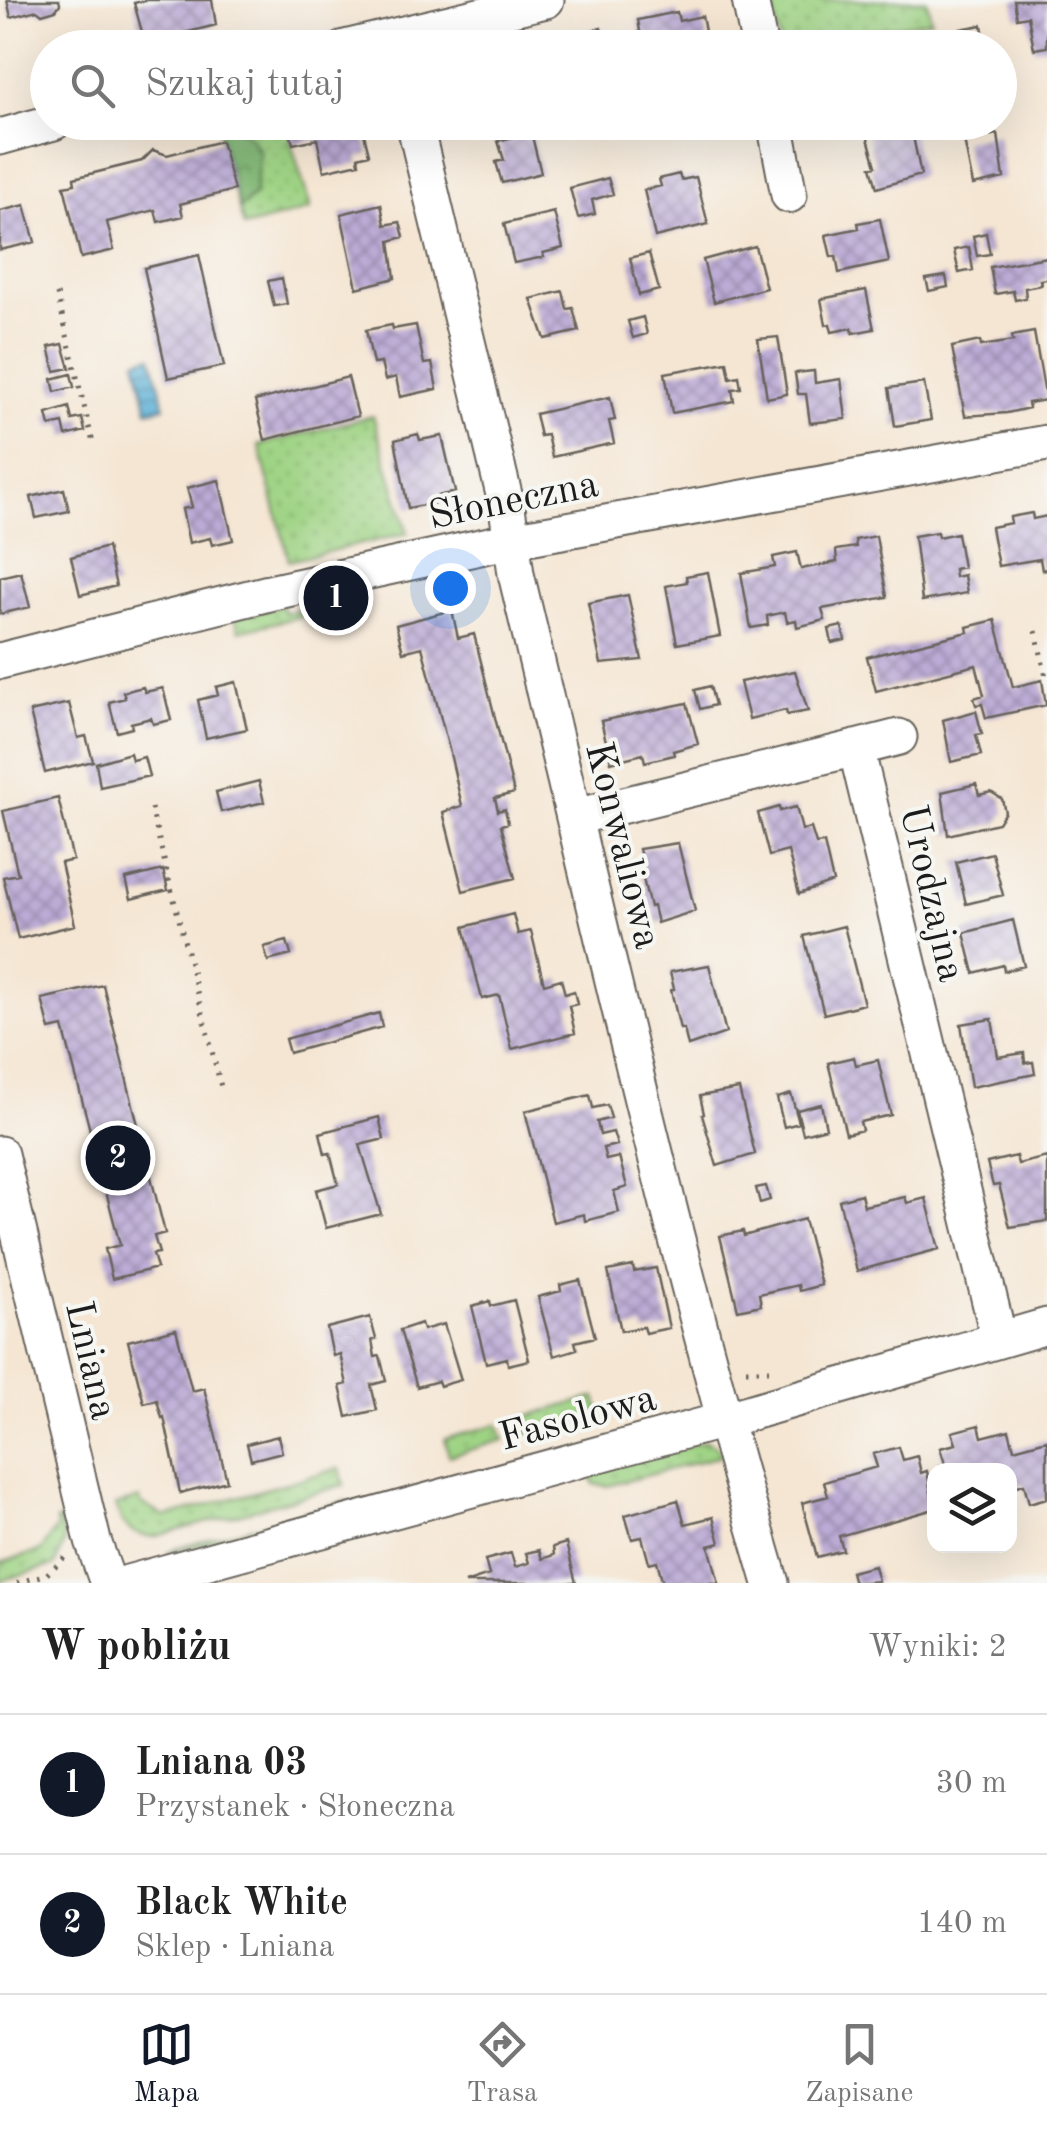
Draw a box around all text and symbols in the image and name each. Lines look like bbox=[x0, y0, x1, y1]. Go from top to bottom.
search box bbox=[30, 30, 1017, 140]
icon: search bbox=[65, 58, 120, 113]
text: Szukaj tutaj bbox=[145, 66, 345, 104]
street label: Słoneczna bbox=[425, 466, 602, 538]
pin: 1 bbox=[304, 560, 368, 636]
your location bbox=[425, 563, 476, 614]
street label: Konwaliowa bbox=[576, 739, 666, 954]
street label: Urodzajna bbox=[890, 802, 970, 986]
pin: 2 bbox=[86, 1120, 150, 1196]
street label: Lniana bbox=[56, 1298, 122, 1424]
street label: Fasolowa bbox=[495, 1380, 661, 1460]
map controls bbox=[927, 1463, 1017, 1553]
button: layers bbox=[927, 1463, 1017, 1553]
text: W pobliżu bbox=[40, 1627, 231, 1669]
text: Wyniki: 2 bbox=[868, 1632, 1007, 1664]
text: Lniana 03 bbox=[135, 1745, 307, 1783]
text: 1 bbox=[63, 1768, 82, 1800]
text: 30 m bbox=[936, 1768, 1007, 1800]
text: Przystanek · Słoneczna bbox=[135, 1792, 455, 1824]
text: Black White bbox=[135, 1885, 348, 1923]
text: 2 bbox=[63, 1908, 82, 1940]
text: 140 m bbox=[917, 1908, 1007, 1940]
text: Sklep · Lniana bbox=[135, 1932, 335, 1964]
tab: Mapa bbox=[134, 2017, 199, 2112]
tab: Trasa bbox=[467, 2017, 538, 2112]
tab: Zapisane bbox=[805, 2017, 913, 2112]

